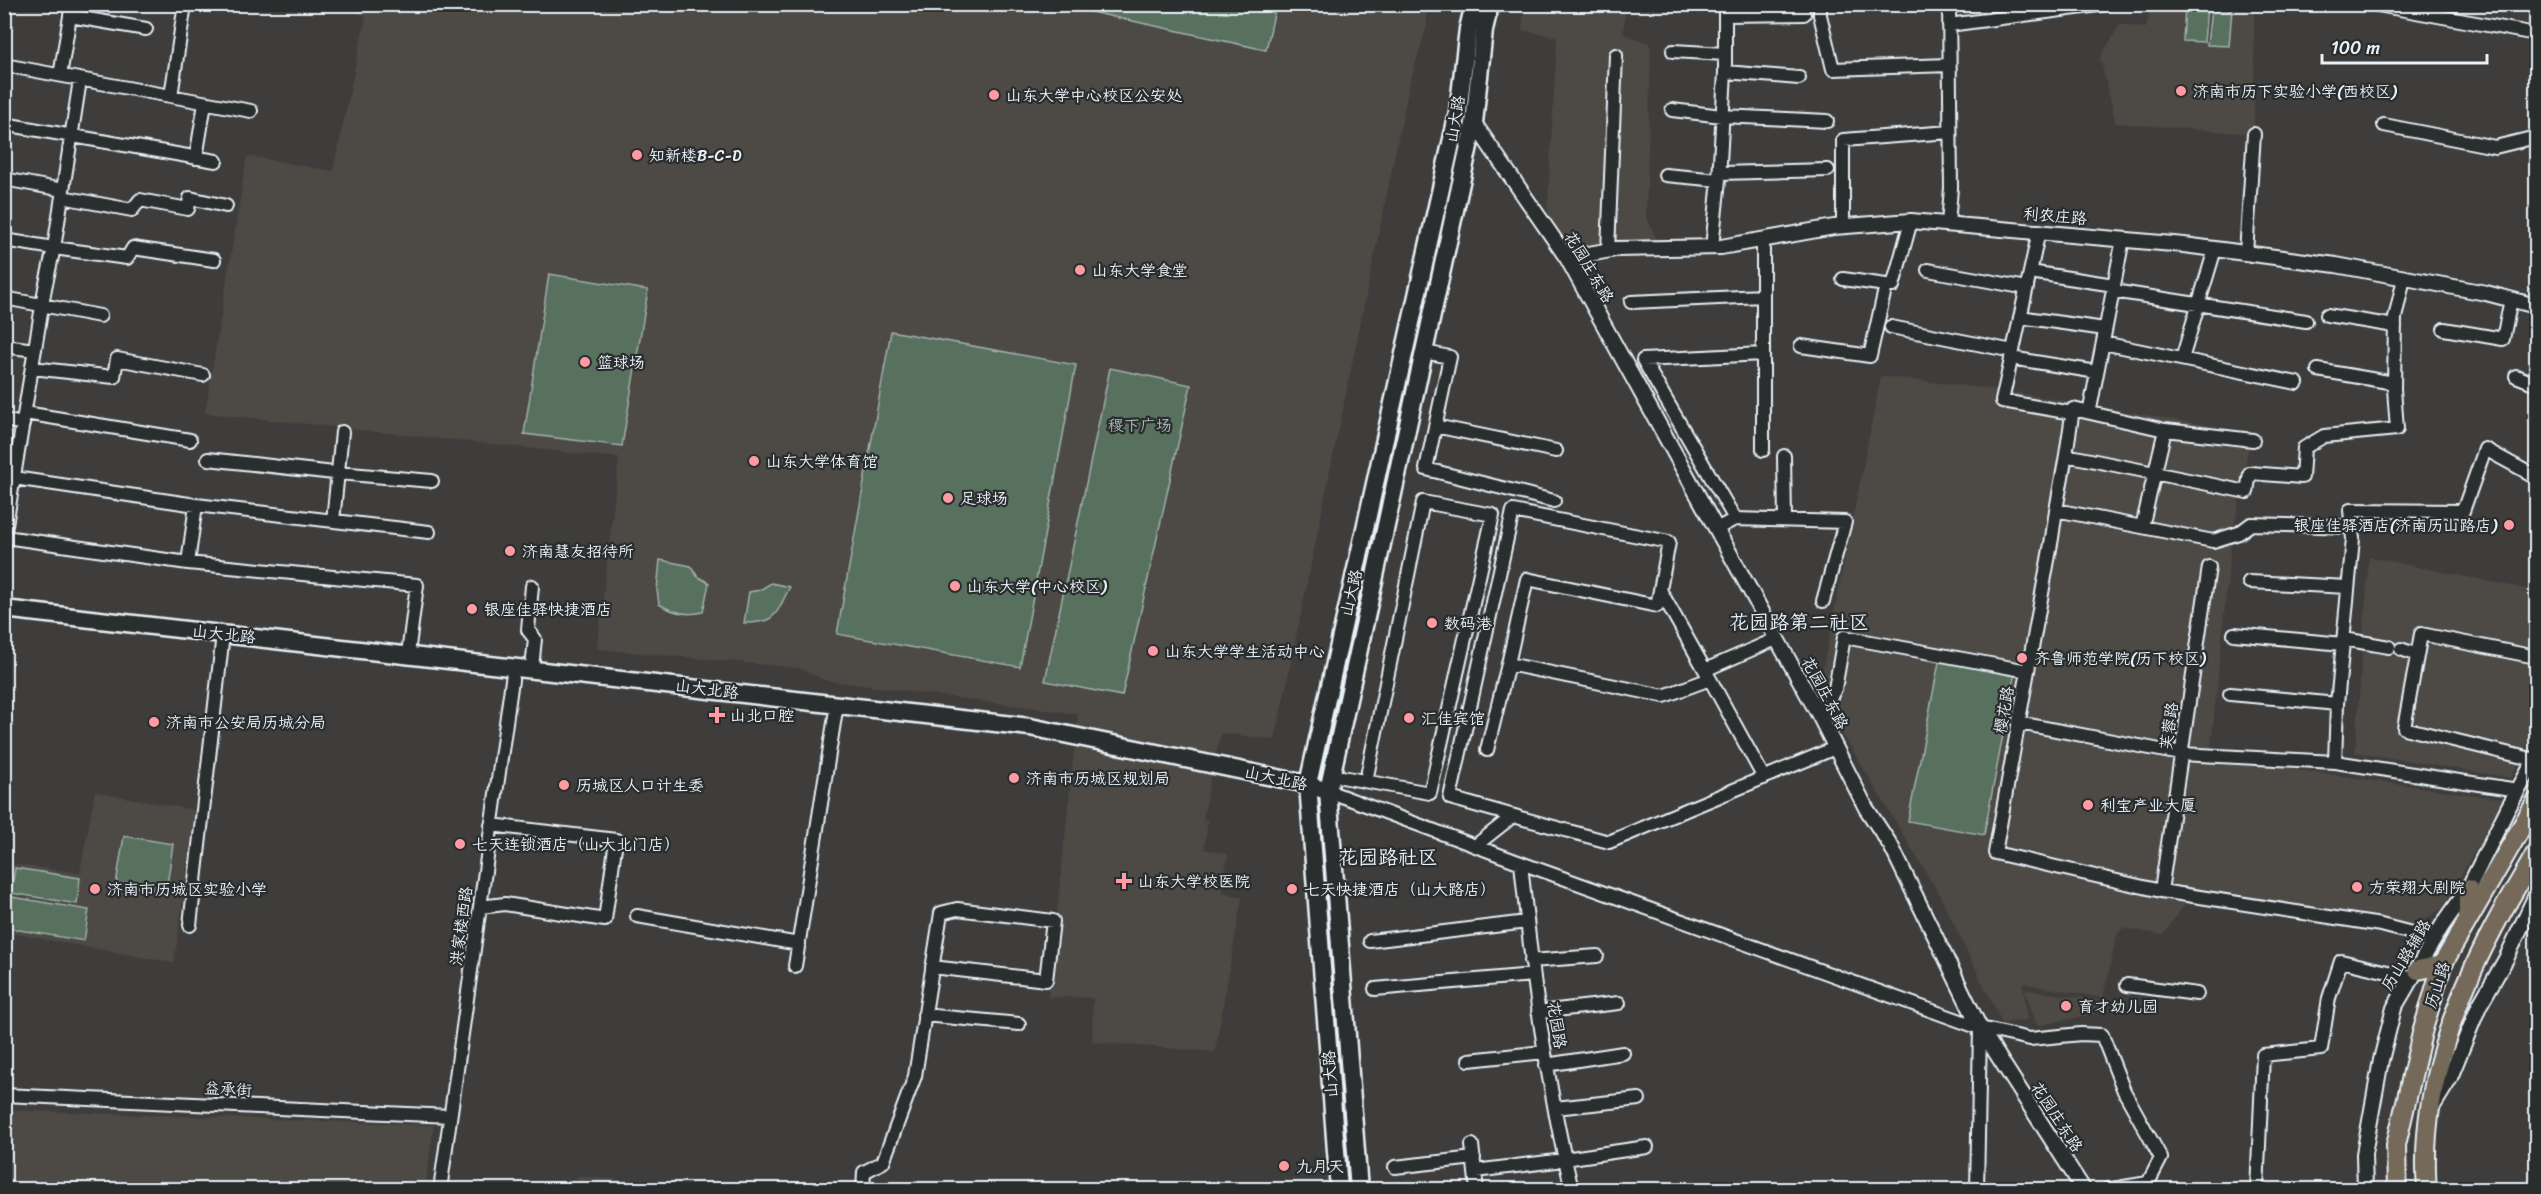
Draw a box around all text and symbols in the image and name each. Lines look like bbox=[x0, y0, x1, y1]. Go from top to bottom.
scale bar bbox=[2322, 27, 2487, 65]
text: 100 m bbox=[2331, 32, 2380, 64]
place label: 济南市历下实验小学(西校区) bbox=[2193, 77, 2398, 106]
place label: 山东大学中心校区公安处 bbox=[1006, 81, 1183, 110]
marker: 济南市历下实验小学(西校区) bbox=[2174, 84, 2188, 98]
marker: 山东大学中心校区公安处 bbox=[987, 88, 1001, 102]
street label: 山大路 bbox=[1437, 93, 1473, 145]
place label: 知新楼B-C-D bbox=[649, 141, 742, 170]
marker: 知新楼B-C-D bbox=[630, 148, 644, 162]
street label: 利农庄路 bbox=[2022, 199, 2088, 233]
street label: 花园庄东路 bbox=[1556, 225, 1622, 309]
place label: 山东大学食堂 bbox=[1092, 256, 1188, 285]
marker: 山东大学食堂 bbox=[1073, 263, 1087, 277]
place label: 篮球场 bbox=[597, 348, 645, 377]
marker: 篮球场 bbox=[578, 355, 592, 369]
park label: 稷下广场 bbox=[1108, 411, 1172, 440]
place label: 山东大学体育馆 bbox=[766, 447, 878, 476]
marker: 山东大学体育馆 bbox=[747, 454, 761, 468]
place label: 足球场 bbox=[960, 484, 1008, 513]
marker: 足球场 bbox=[941, 491, 955, 505]
place label: 银座佳驿酒店(济南历山路店) bbox=[2294, 511, 2498, 540]
marker: 银座佳驿酒店(济南历山路店) bbox=[2502, 518, 2516, 532]
place label: 济南慧友招待所 bbox=[522, 537, 634, 566]
marker: 济南慧友招待所 bbox=[503, 544, 517, 558]
street label: 山大路 bbox=[1331, 566, 1371, 620]
place label: 山东大学(中心校区) bbox=[967, 572, 1108, 601]
marker: 山东大学(中心校区) bbox=[948, 579, 962, 593]
place label: 银座佳驿快捷酒店 bbox=[484, 595, 612, 624]
marker: 银座佳驿快捷酒店 bbox=[465, 602, 479, 616]
district label: 花园路第二社区 bbox=[1729, 605, 1869, 640]
place label: 数码港 bbox=[1444, 609, 1492, 638]
street label: 山大北路 bbox=[191, 616, 257, 652]
marker: 数码港 bbox=[1425, 616, 1439, 630]
place label: 山东大学学生活动中心 bbox=[1165, 637, 1325, 666]
marker: 山东大学学生活动中心 bbox=[1146, 644, 1160, 658]
place label: 齐鲁师范学院(历下校区) bbox=[2034, 644, 2207, 673]
street label: 花园庄东路 bbox=[1793, 651, 1857, 735]
marker: 齐鲁师范学院(历下校区) bbox=[2015, 651, 2029, 665]
street label: 山大北路 bbox=[673, 671, 741, 707]
street label: 樱花路 bbox=[1986, 684, 2022, 736]
street label: 芙蓉路 bbox=[2151, 700, 2187, 752]
place label: 山北口腔 bbox=[730, 701, 794, 730]
place label: 汇佳宾馆 bbox=[1421, 704, 1485, 733]
marker: 山北口腔 bbox=[708, 706, 726, 724]
place label: 济南市公安局历城分局 bbox=[166, 708, 326, 737]
marker: 汇佳宾馆 bbox=[1402, 711, 1416, 725]
marker: 济南市公安局历城分局 bbox=[147, 715, 161, 729]
street label: 山大北路 bbox=[1242, 757, 1310, 799]
place label: 济南市历城区规划局 bbox=[1026, 764, 1170, 793]
place label: 历城区人口计生委 bbox=[576, 771, 704, 800]
marker: 济南市历城区规划局 bbox=[1007, 771, 1021, 785]
marker: 历城区人口计生委 bbox=[557, 778, 571, 792]
place label: 利宝产业大厦 bbox=[2100, 791, 2196, 820]
marker: 利宝产业大厦 bbox=[2081, 798, 2095, 812]
place label: 七天连锁酒店（山大北门店） bbox=[472, 830, 680, 859]
marker: 七天连锁酒店（山大北门店） bbox=[453, 837, 467, 851]
district label: 花园路社区 bbox=[1338, 840, 1438, 875]
place label: 山东大学校医院 bbox=[1138, 867, 1250, 896]
marker: 山东大学校医院 bbox=[1115, 872, 1133, 890]
place label: 方荣翔大剧院 bbox=[2369, 873, 2465, 902]
place label: 济南市历城区实验小学 bbox=[107, 875, 267, 904]
place label: 七天快捷酒店（山大路店） bbox=[1304, 875, 1496, 904]
marker: 方荣翔大剧院 bbox=[2350, 880, 2364, 894]
marker: 济南市历城区实验小学 bbox=[88, 882, 102, 896]
marker: 七天快捷酒店（山大路店） bbox=[1285, 882, 1299, 896]
street label: 洪家楼西路 bbox=[441, 884, 481, 968]
street label: 历山路辅路 bbox=[2373, 913, 2439, 997]
street label: 历山路 bbox=[2416, 958, 2458, 1012]
place label: 育才幼儿园 bbox=[2078, 992, 2158, 1021]
street label: 花园路 bbox=[1539, 999, 1575, 1051]
marker: 育才幼儿园 bbox=[2059, 999, 2073, 1013]
street label: 山大路 bbox=[1314, 1049, 1346, 1099]
street label: 益承街 bbox=[203, 1073, 253, 1105]
street label: 花园庄东路 bbox=[2023, 1076, 2091, 1158]
place label: 九月天 bbox=[1296, 1152, 1344, 1181]
marker: 九月天 bbox=[1277, 1159, 1291, 1173]

